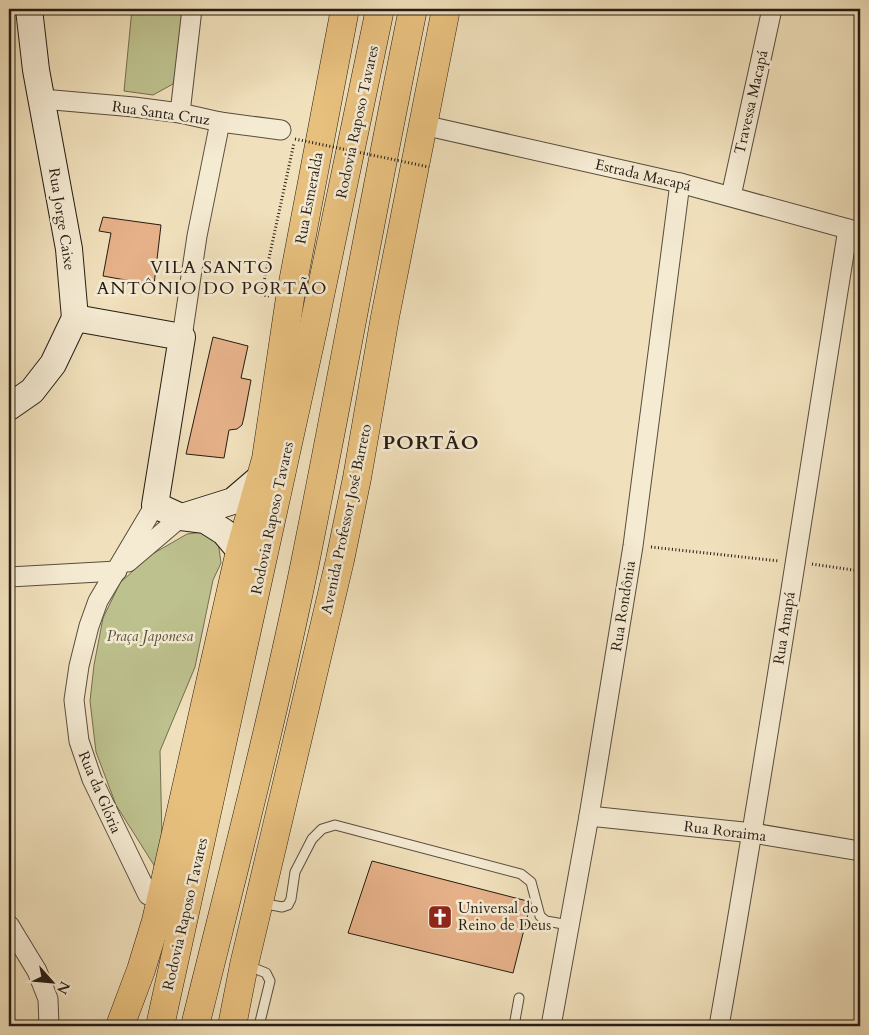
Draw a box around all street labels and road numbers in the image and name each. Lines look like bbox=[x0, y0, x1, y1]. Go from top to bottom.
street label: Rodovia Raposo Tavares bbox=[331, 44, 383, 200]
street label: Travessa Macapá bbox=[729, 47, 773, 156]
street label: Rua Santa Cruz bbox=[111, 96, 212, 130]
street label: Rua Esmeralda bbox=[290, 150, 328, 246]
street label: Estrada Macapá bbox=[593, 154, 693, 196]
street label: Rua Jorge Caixe bbox=[44, 166, 80, 272]
street label: Avenida Professor José Barreto bbox=[316, 422, 376, 616]
street label: Rodovia Raposo Tavares bbox=[246, 440, 298, 596]
street label: Rua Rondônia bbox=[606, 559, 640, 653]
street label: Rua Amapá bbox=[768, 590, 800, 666]
street label: Rua da Glória bbox=[74, 748, 127, 837]
street label: Rua Roraima bbox=[683, 816, 768, 846]
street label: Rodovia Raposo Tavares bbox=[158, 836, 212, 992]

